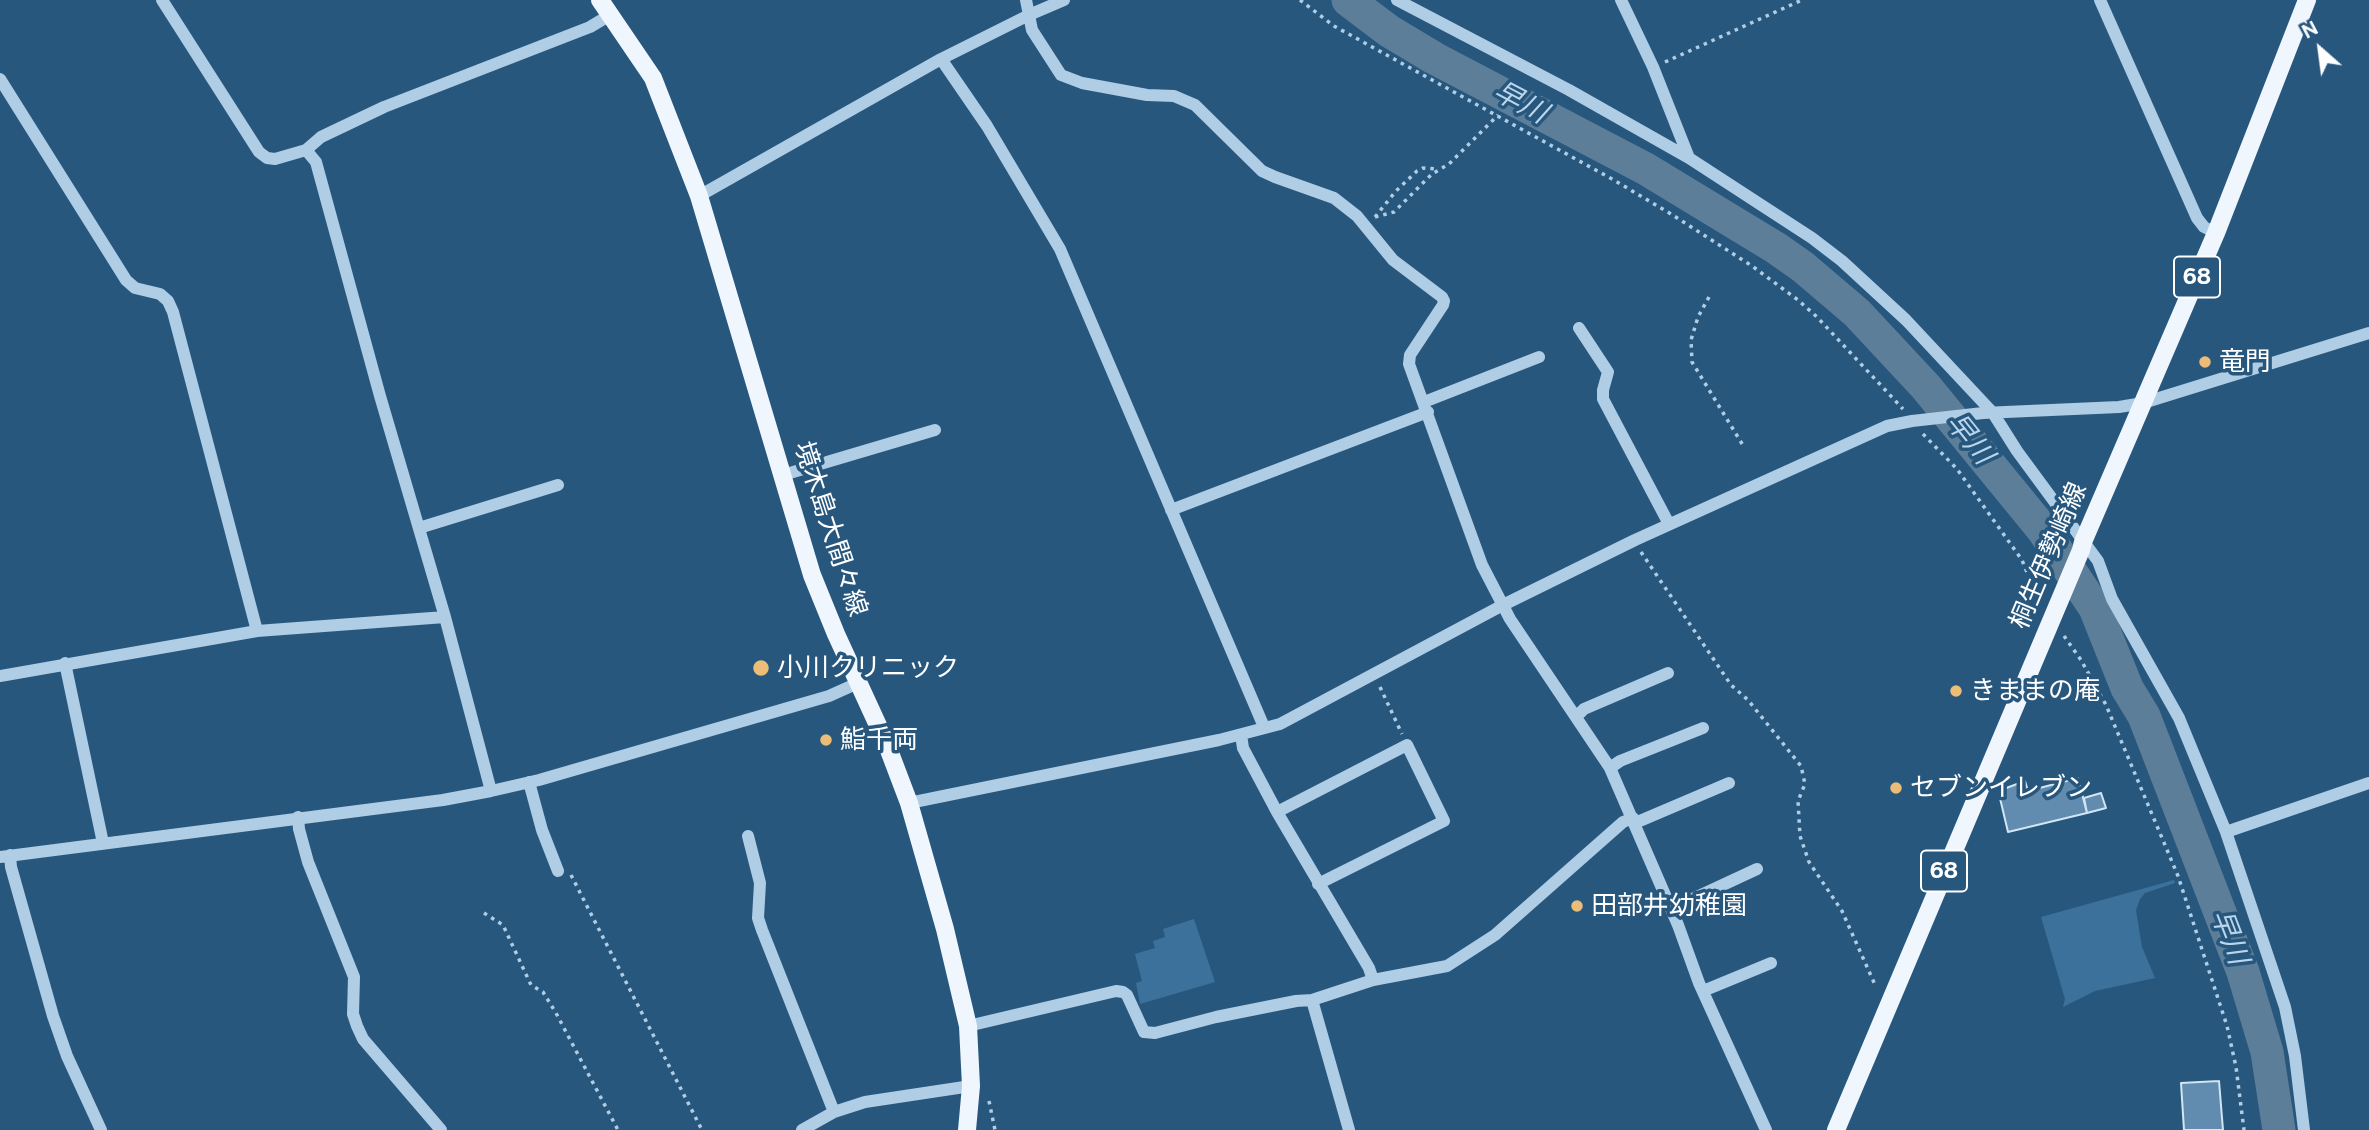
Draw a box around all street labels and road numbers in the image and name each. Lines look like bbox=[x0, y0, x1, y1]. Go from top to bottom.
road number: 68 bbox=[2174, 256, 2220, 298]
street label: 境木島大間々線 bbox=[787, 438, 873, 620]
street label: 桐生伊勢崎線 bbox=[2004, 478, 2094, 634]
road number: 68 bbox=[1921, 850, 1967, 892]

